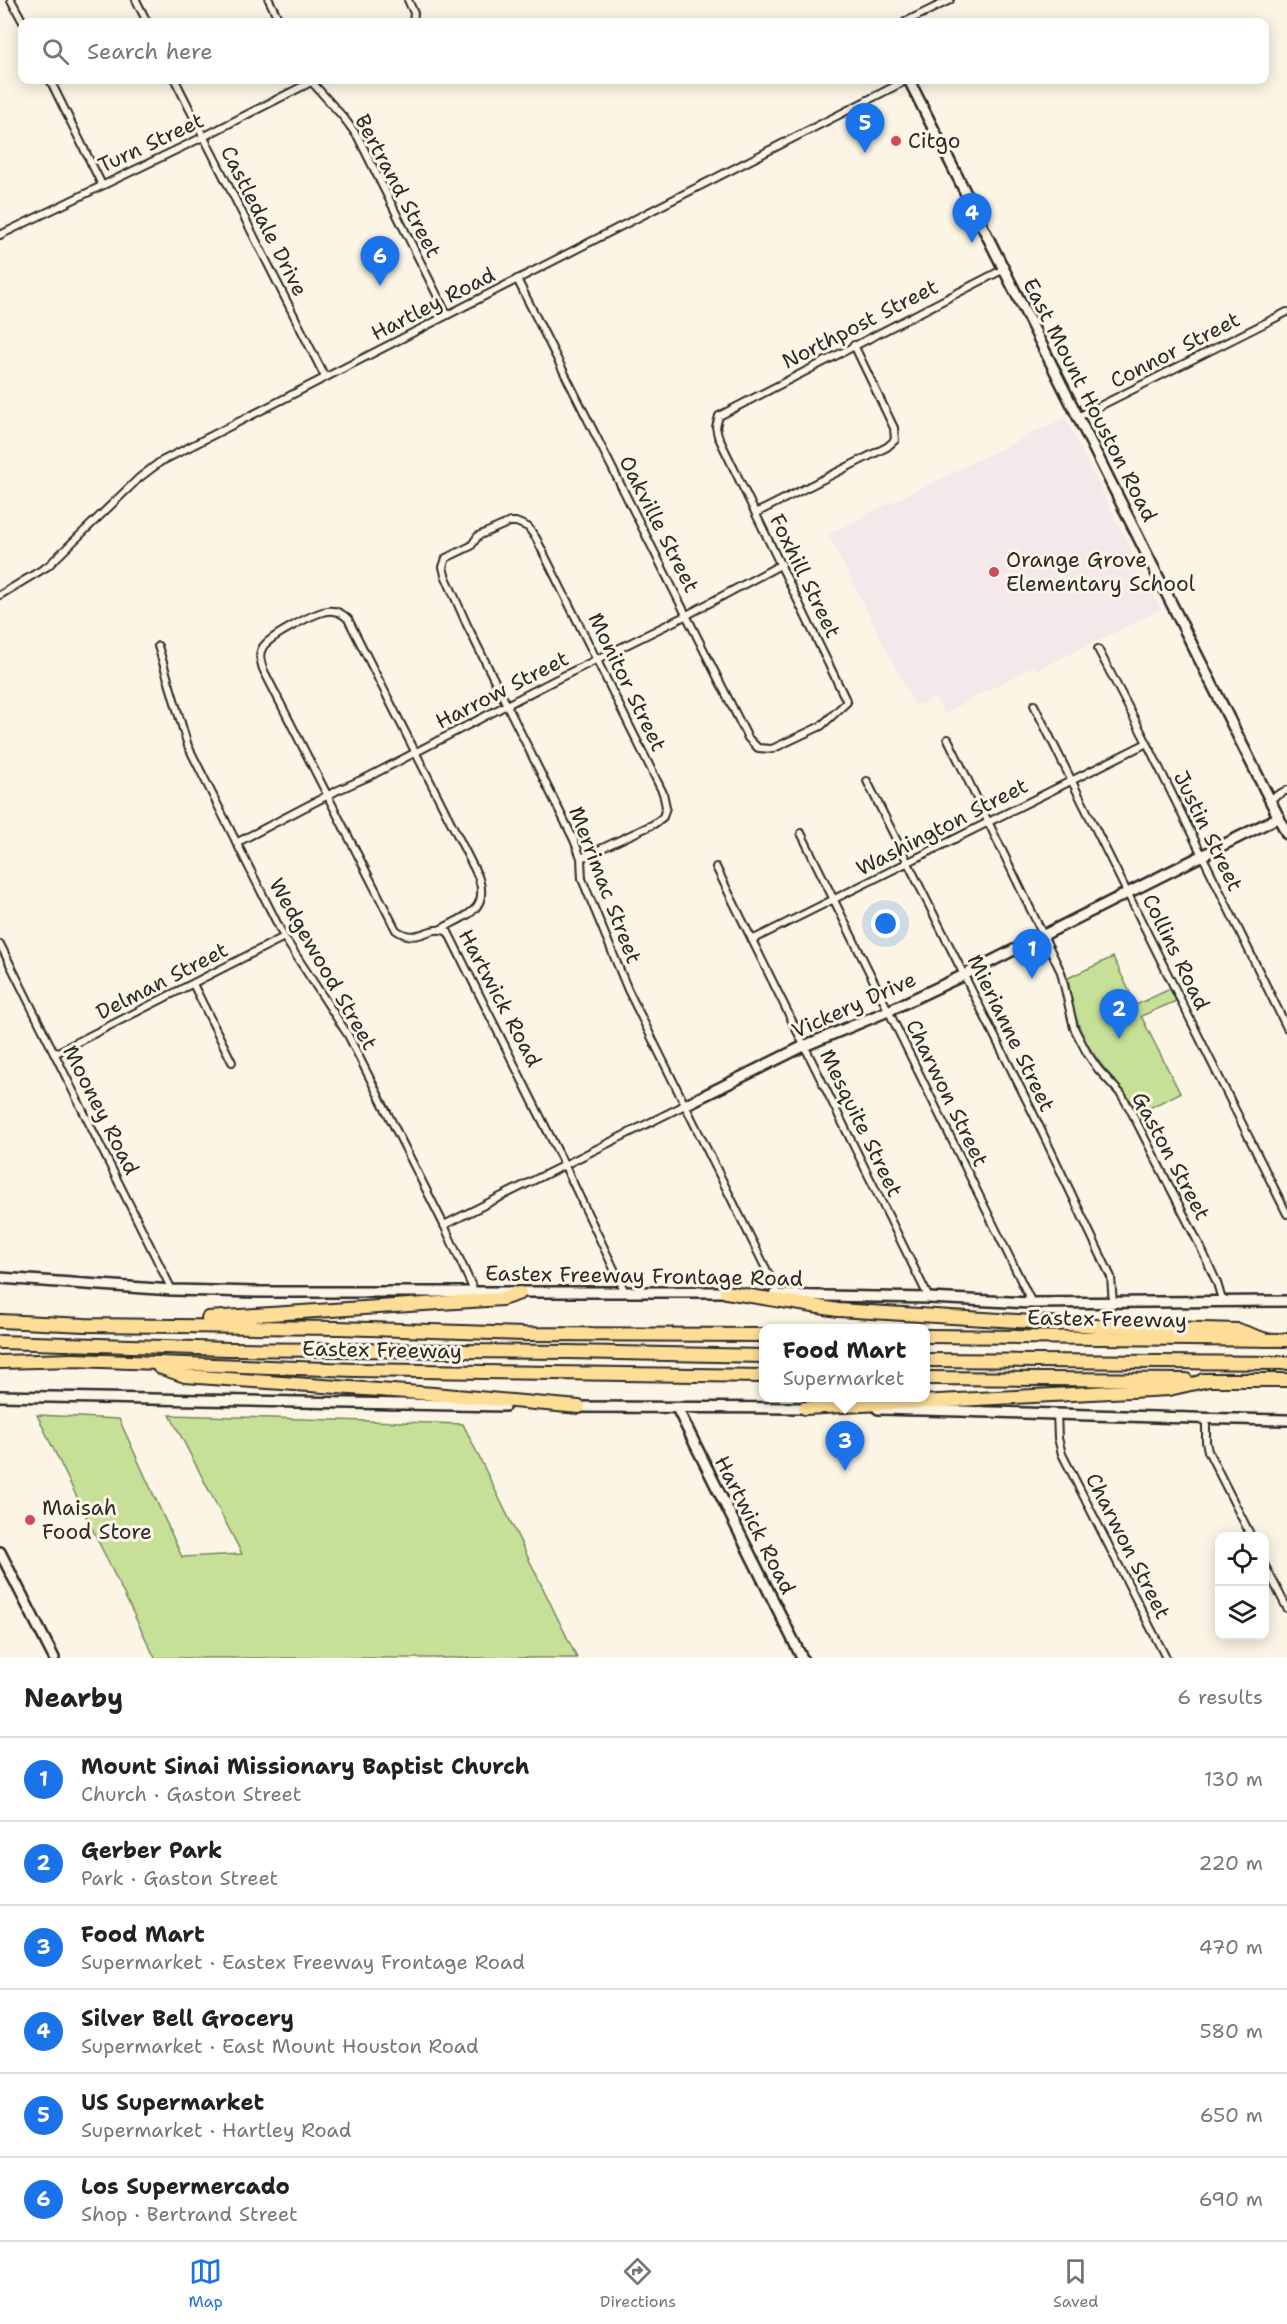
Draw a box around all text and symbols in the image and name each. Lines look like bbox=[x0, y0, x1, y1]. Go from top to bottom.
search box bbox=[18, 18, 1269, 84]
icon: search bbox=[39, 35, 72, 68]
text: Search here bbox=[87, 37, 213, 66]
pin: 5 bbox=[846, 104, 884, 153]
street label: Turn Street bbox=[94, 106, 208, 180]
street label: Bertrand Street bbox=[348, 109, 448, 263]
place label: Citgo bbox=[908, 127, 960, 155]
marker: Citgo bbox=[889, 134, 903, 148]
street label: Castledale Drive bbox=[214, 141, 314, 301]
pin: 4 bbox=[952, 194, 992, 243]
pin: 6 bbox=[360, 236, 400, 286]
street label: Hartley Road bbox=[366, 261, 500, 347]
street label: Northpost Street bbox=[777, 273, 943, 375]
street label: East Mount Houston Road bbox=[1016, 274, 1164, 526]
street label: Connor Street bbox=[1105, 305, 1245, 395]
street label: Oakville Street bbox=[612, 451, 706, 597]
street label: Foxhill Street bbox=[763, 509, 847, 643]
place label: Orange Grove Elementary School bbox=[1006, 546, 1196, 598]
marker: Orange Grove Elementary School bbox=[987, 565, 1001, 579]
street label: Monitor Street bbox=[581, 608, 673, 756]
street label: Harrow Street bbox=[431, 644, 573, 736]
street label: Justin Street bbox=[1167, 766, 1249, 896]
street label: Washington Street bbox=[851, 772, 1033, 882]
street label: Merrimac Street bbox=[562, 802, 648, 968]
street label: Wedgewood Street bbox=[262, 873, 384, 1055]
street label: Collins Road bbox=[1136, 889, 1216, 1015]
your location bbox=[871, 909, 900, 938]
street label: Hartwick Road bbox=[452, 924, 548, 1072]
pin: 1 bbox=[1012, 930, 1052, 979]
street label: Delman Street bbox=[91, 936, 233, 1026]
street label: Mierianne Street bbox=[961, 950, 1061, 1116]
street label: Vickery Drive bbox=[788, 965, 920, 1045]
pin: 2 bbox=[1100, 990, 1138, 1039]
street label: Charwon Street bbox=[899, 1015, 995, 1171]
street label: Mooney Road bbox=[56, 1040, 146, 1180]
street label: Mesquite Street bbox=[813, 1045, 909, 1201]
street label: Gaston Street bbox=[1125, 1087, 1217, 1225]
street label: Eastex Freeway Frontage Road bbox=[485, 1259, 803, 1293]
street label: Eastex Freeway bbox=[1027, 1304, 1187, 1334]
popup bbox=[759, 1324, 930, 1402]
street label: Eastex Freeway bbox=[302, 1335, 462, 1365]
text: Food Mart bbox=[783, 1336, 906, 1365]
text: Supermarket bbox=[783, 1365, 904, 1391]
pin: 3 bbox=[826, 1422, 864, 1471]
street label: Hartwick Road bbox=[708, 1451, 802, 1599]
street label: Charwon Street bbox=[1079, 1468, 1177, 1624]
place label: Maisah Food Store bbox=[42, 1494, 152, 1546]
marker: Maisah Food Store bbox=[23, 1513, 37, 1527]
map controls bbox=[1215, 1532, 1269, 1640]
button: locate bbox=[1215, 1532, 1269, 1586]
button: layers bbox=[1215, 1586, 1269, 1640]
text: Nearby bbox=[24, 1680, 123, 1715]
text: 6 results bbox=[1177, 1684, 1263, 1710]
text: Mount Sinai Missionary Baptist Church bbox=[81, 1752, 530, 1781]
text: 1 bbox=[39, 1766, 48, 1792]
text: 130 m bbox=[1204, 1766, 1263, 1792]
text: Church · Gaston Street bbox=[81, 1781, 301, 1807]
text: Gerber Park bbox=[81, 1836, 222, 1865]
text: 2 bbox=[37, 1850, 51, 1876]
text: 220 m bbox=[1199, 1850, 1263, 1876]
text: Park · Gaston Street bbox=[81, 1865, 278, 1891]
text: Food Mart bbox=[81, 1920, 205, 1949]
text: 3 bbox=[37, 1934, 51, 1960]
text: 470 m bbox=[1199, 1934, 1263, 1960]
text: Supermarket · Eastex Freeway Frontage Road bbox=[81, 1949, 525, 1975]
text: Silver Bell Grocery bbox=[81, 2004, 294, 2033]
text: 4 bbox=[37, 2018, 51, 2044]
text: 580 m bbox=[1200, 2018, 1263, 2044]
text: Supermarket · East Mount Houston Road bbox=[81, 2033, 479, 2059]
text: US Supermarket bbox=[81, 2088, 264, 2117]
text: 5 bbox=[37, 2102, 50, 2128]
text: 650 m bbox=[1200, 2102, 1263, 2128]
text: Supermarket · Hartley Road bbox=[81, 2117, 351, 2143]
text: Los Supermercado bbox=[81, 2172, 290, 2201]
text: 6 bbox=[37, 2186, 51, 2212]
text: 690 m bbox=[1199, 2186, 1263, 2212]
text: Shop · Bertrand Street bbox=[81, 2201, 298, 2227]
tab: Map bbox=[189, 2255, 223, 2312]
tab: Directions bbox=[600, 2255, 676, 2312]
tab: Saved bbox=[1053, 2255, 1099, 2312]

